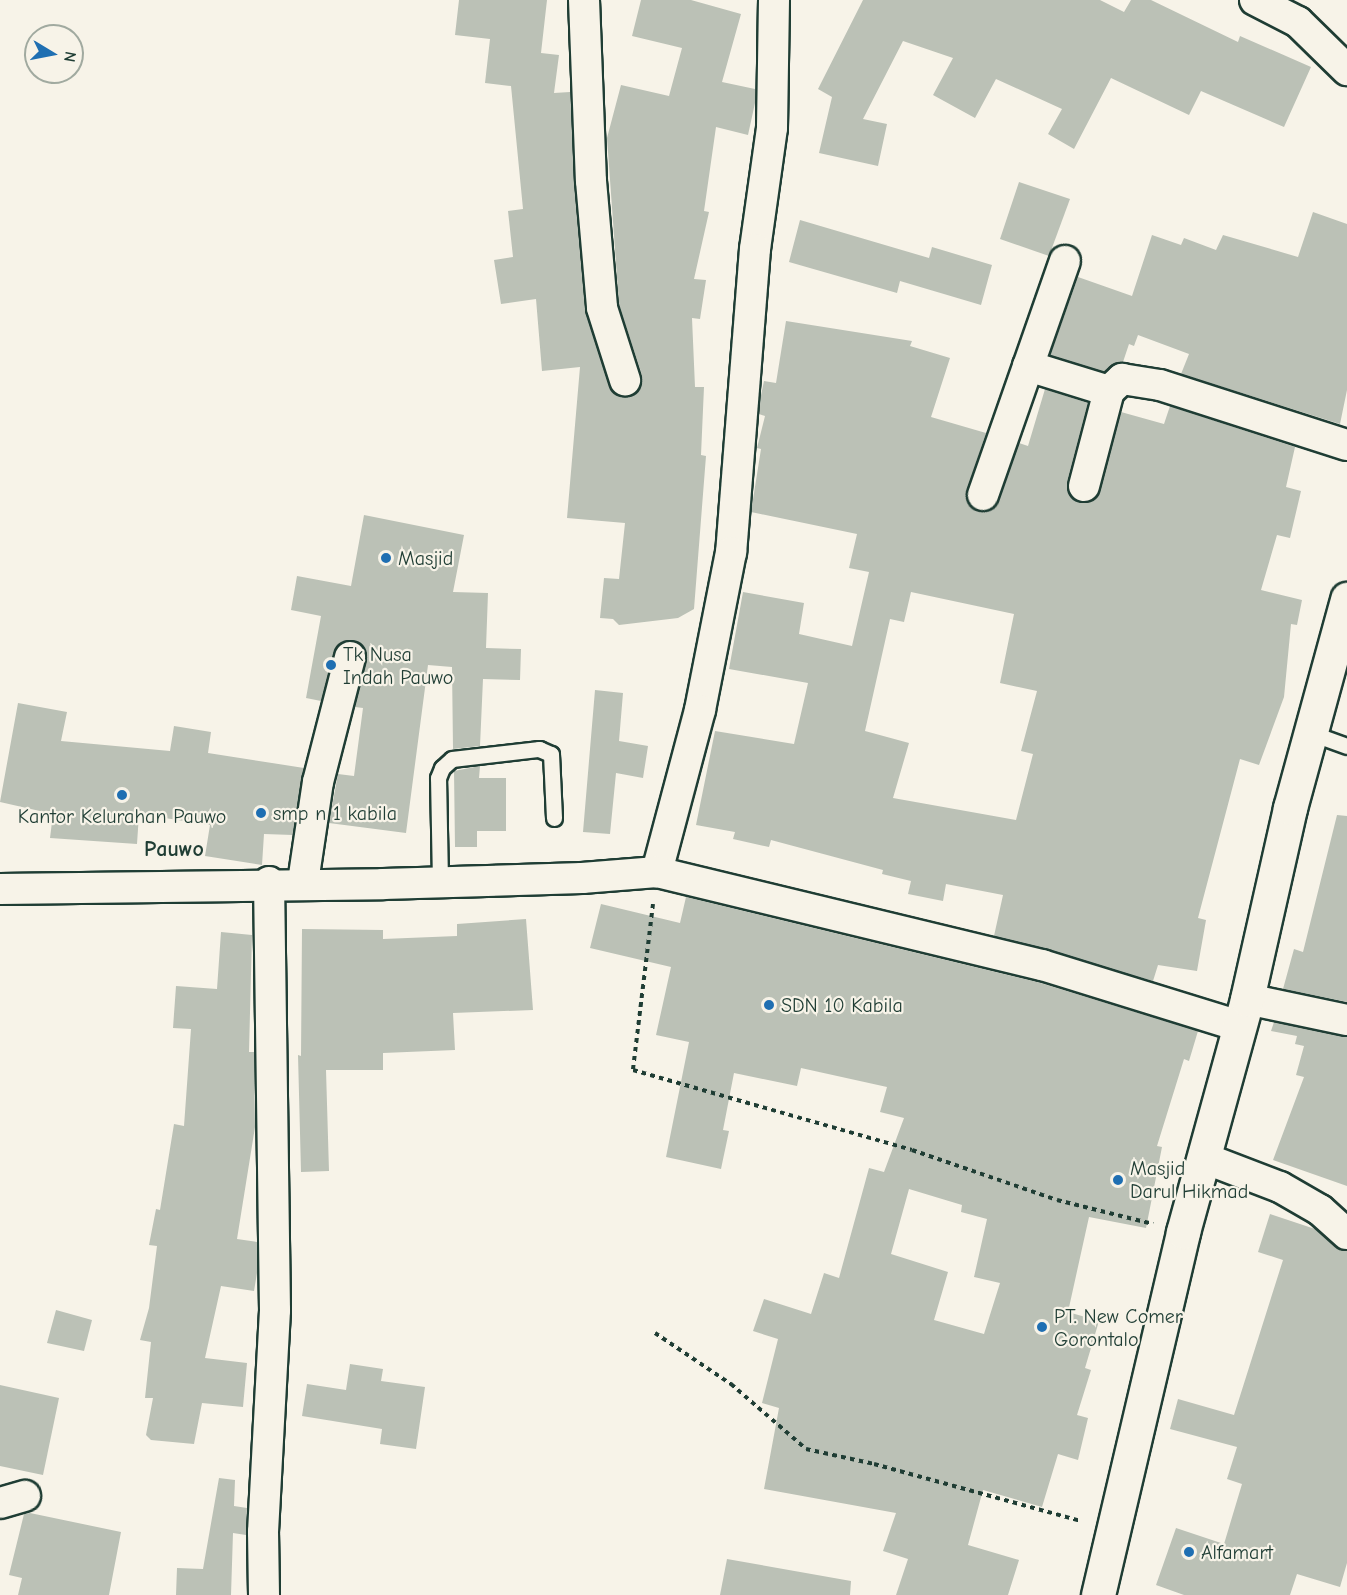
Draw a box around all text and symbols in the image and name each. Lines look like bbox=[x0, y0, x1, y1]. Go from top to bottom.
north arrow bbox=[24, 24, 84, 84]
text: N bbox=[60, 50, 80, 63]
place label: Masjid bbox=[398, 546, 453, 570]
marker: Masjid bbox=[379, 551, 393, 565]
place label: Tk Nusa Indah Pauwo bbox=[343, 642, 453, 689]
marker: Tk Nusa Indah Pauwo bbox=[324, 658, 338, 672]
marker: Kantor Kelurahan Pauwo bbox=[115, 788, 129, 802]
place label: smp n 1 kabila bbox=[273, 801, 397, 825]
place label: Kantor Kelurahan Pauwo bbox=[18, 804, 226, 828]
marker: smp n 1 kabila bbox=[254, 806, 268, 820]
district label: Pauwo bbox=[144, 837, 204, 863]
place label: SDN 10 Kabila bbox=[781, 993, 903, 1017]
marker: SDN 10 Kabila bbox=[762, 998, 776, 1012]
place label: Masjid Darul Hikmad bbox=[1130, 1156, 1248, 1203]
marker: Masjid Darul Hikmad bbox=[1111, 1173, 1125, 1187]
place label: PT. New Comer Gorontalo bbox=[1054, 1304, 1183, 1351]
marker: PT. New Comer Gorontalo bbox=[1035, 1320, 1049, 1334]
place label: Alfamart bbox=[1201, 1540, 1273, 1564]
marker: Alfamart bbox=[1182, 1545, 1196, 1559]

